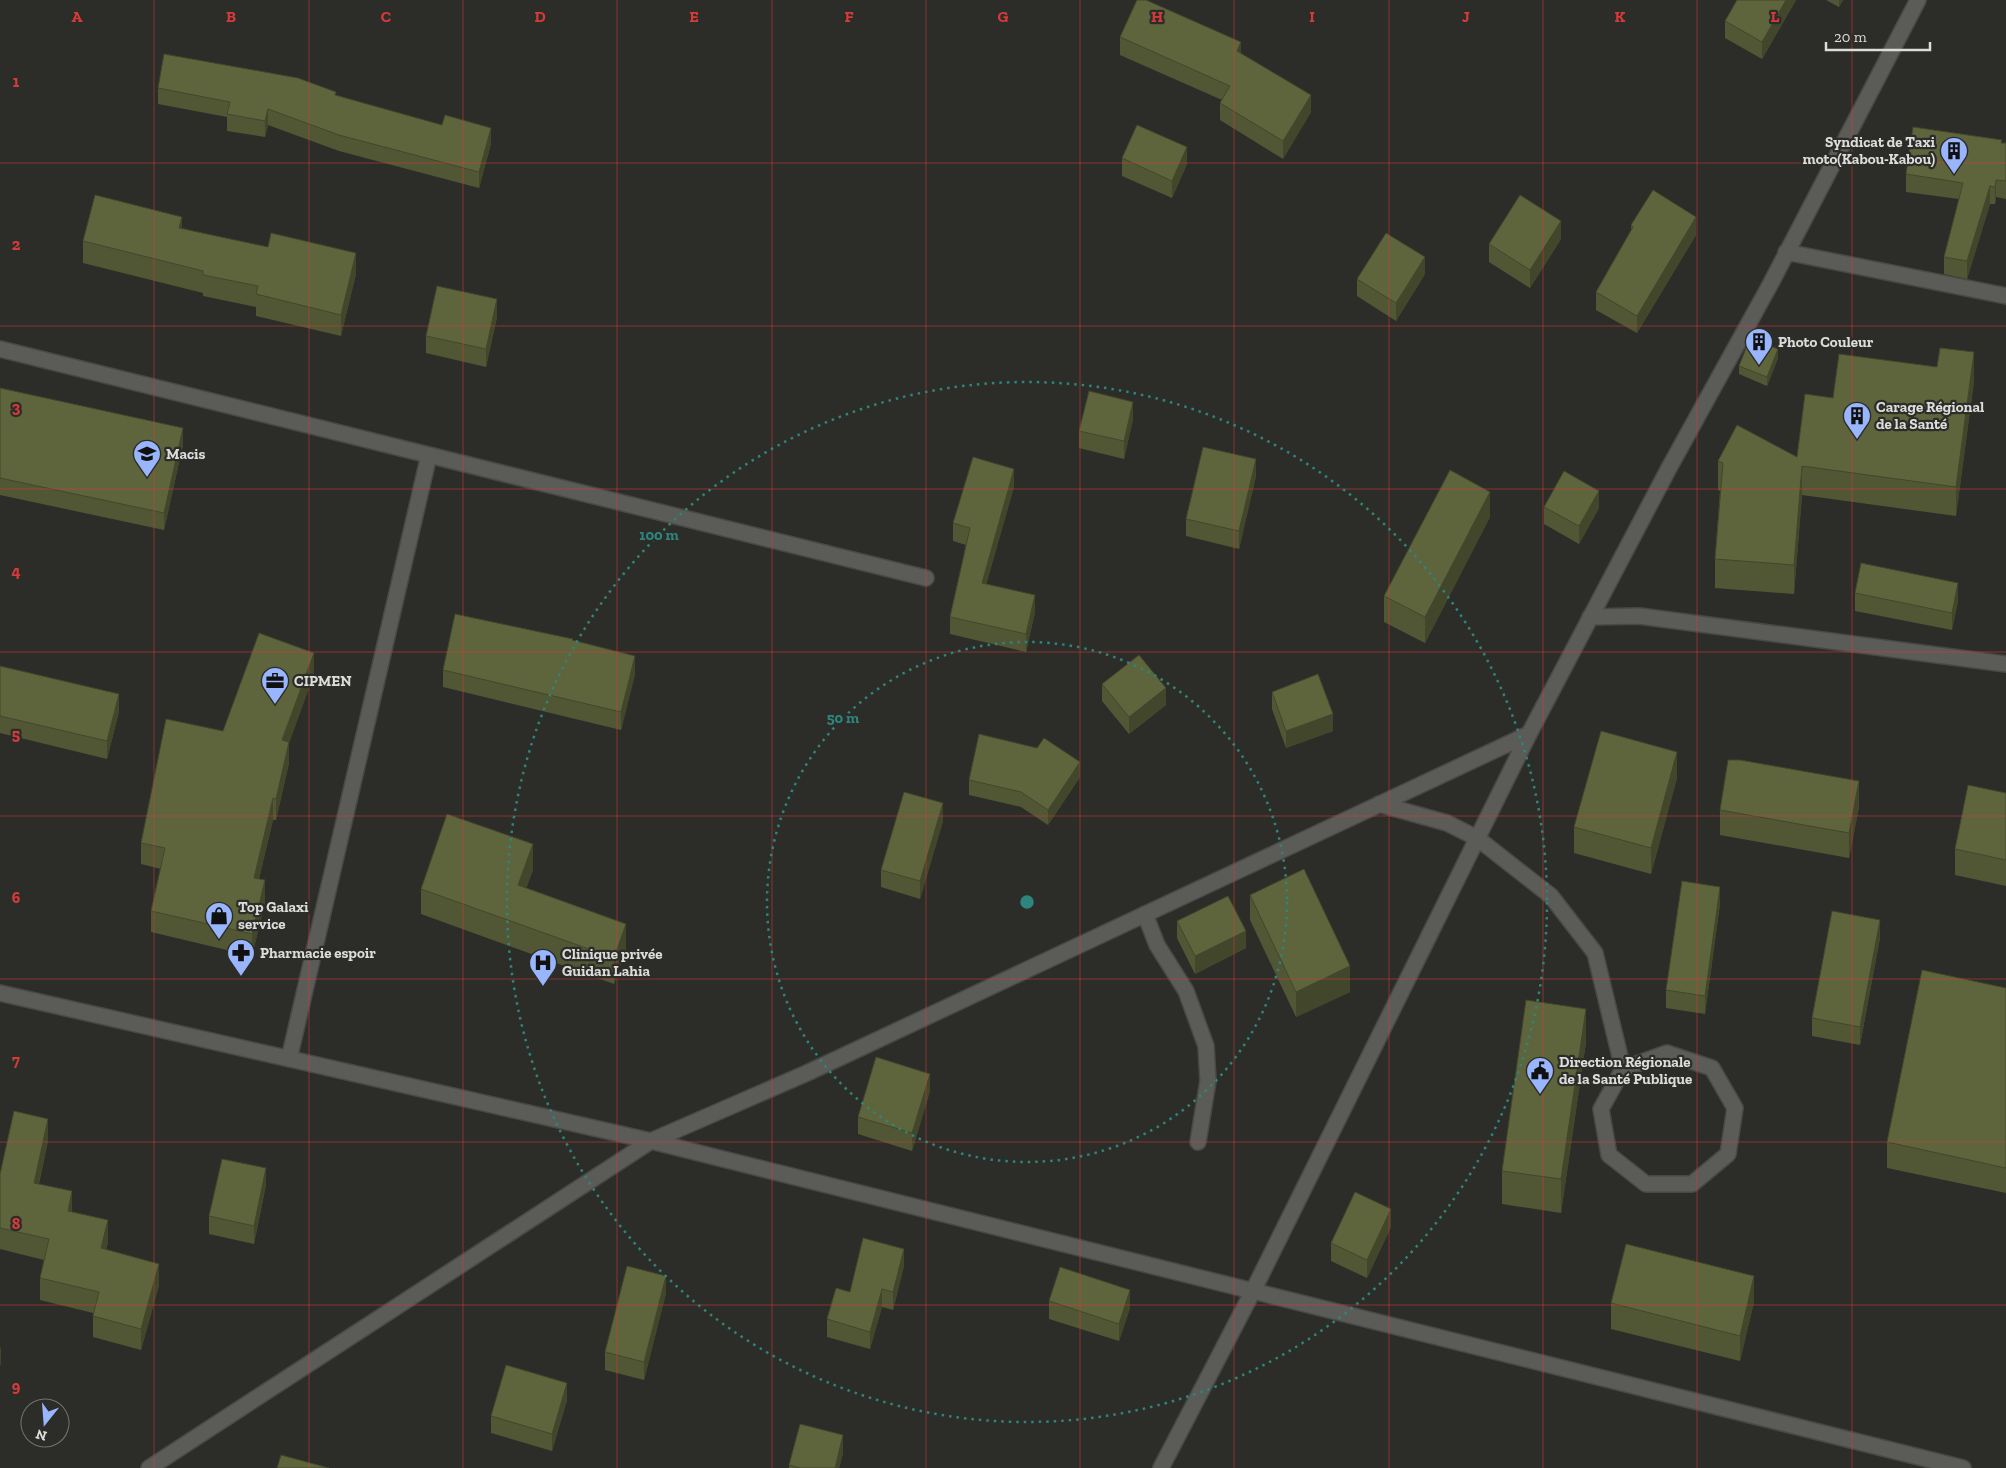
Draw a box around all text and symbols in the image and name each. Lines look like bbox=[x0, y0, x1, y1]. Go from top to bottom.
text: A bbox=[72, 7, 83, 26]
text: B bbox=[226, 7, 236, 26]
text: C bbox=[381, 7, 391, 26]
text: D bbox=[534, 7, 546, 26]
text: E bbox=[689, 7, 699, 26]
text: F bbox=[844, 7, 854, 26]
text: G bbox=[998, 7, 1009, 26]
text: H bbox=[1151, 7, 1163, 26]
text: I bbox=[1309, 7, 1315, 26]
text: J bbox=[1462, 7, 1470, 26]
text: K bbox=[1615, 7, 1626, 26]
text: L bbox=[1771, 7, 1780, 26]
scale bar bbox=[1826, 20, 1930, 52]
text: 20 m bbox=[1834, 28, 1867, 46]
text: 1 bbox=[13, 72, 20, 91]
place label: Syndicat de Taxi moto(Kabou-Kabou) bbox=[1803, 133, 1936, 168]
building icon: Syndicat de Taxi moto(Kabou-Kabou) bbox=[1939, 136, 1969, 175]
text: 2 bbox=[12, 235, 21, 254]
building icon: Photo Couleur bbox=[1744, 327, 1774, 366]
place label: Photo Couleur bbox=[1778, 333, 1874, 351]
text: 3 bbox=[12, 398, 21, 417]
place label: Carage Régional de la Santé bbox=[1876, 398, 1984, 433]
building icon: Carage Régional de la Santé bbox=[1842, 401, 1872, 440]
school or university icon: Macis bbox=[132, 439, 162, 478]
place label: Macis bbox=[166, 445, 206, 463]
text: 100 m bbox=[639, 526, 679, 544]
text: 4 bbox=[11, 562, 21, 581]
office icon: CIPMEN bbox=[260, 666, 290, 705]
place label: CIPMEN bbox=[294, 672, 352, 690]
text: 50 m bbox=[827, 709, 859, 727]
text: 5 bbox=[12, 725, 20, 744]
text: 6 bbox=[12, 888, 21, 907]
centre of rings bbox=[1018, 893, 1036, 911]
place label: Top Galaxi service bbox=[238, 898, 309, 933]
shop icon: Top Galaxi service bbox=[204, 901, 234, 940]
pharmacy icon: Pharmacie espoir bbox=[226, 938, 256, 977]
place label: Pharmacie espoir bbox=[260, 944, 376, 962]
place label: Clinique privée Guidan Lahia bbox=[562, 945, 663, 980]
hospital icon: Clinique privée Guidan Lahia bbox=[528, 948, 558, 987]
text: 7 bbox=[12, 1051, 20, 1070]
place label: Direction Régionale de la Santé Publique bbox=[1559, 1053, 1692, 1088]
public building icon: Direction Régionale de la Santé Publique bbox=[1525, 1056, 1555, 1095]
text: 8 bbox=[12, 1214, 21, 1233]
text: 9 bbox=[12, 1377, 21, 1396]
north arrow bbox=[20, 1398, 70, 1448]
text: N bbox=[33, 1425, 49, 1445]

